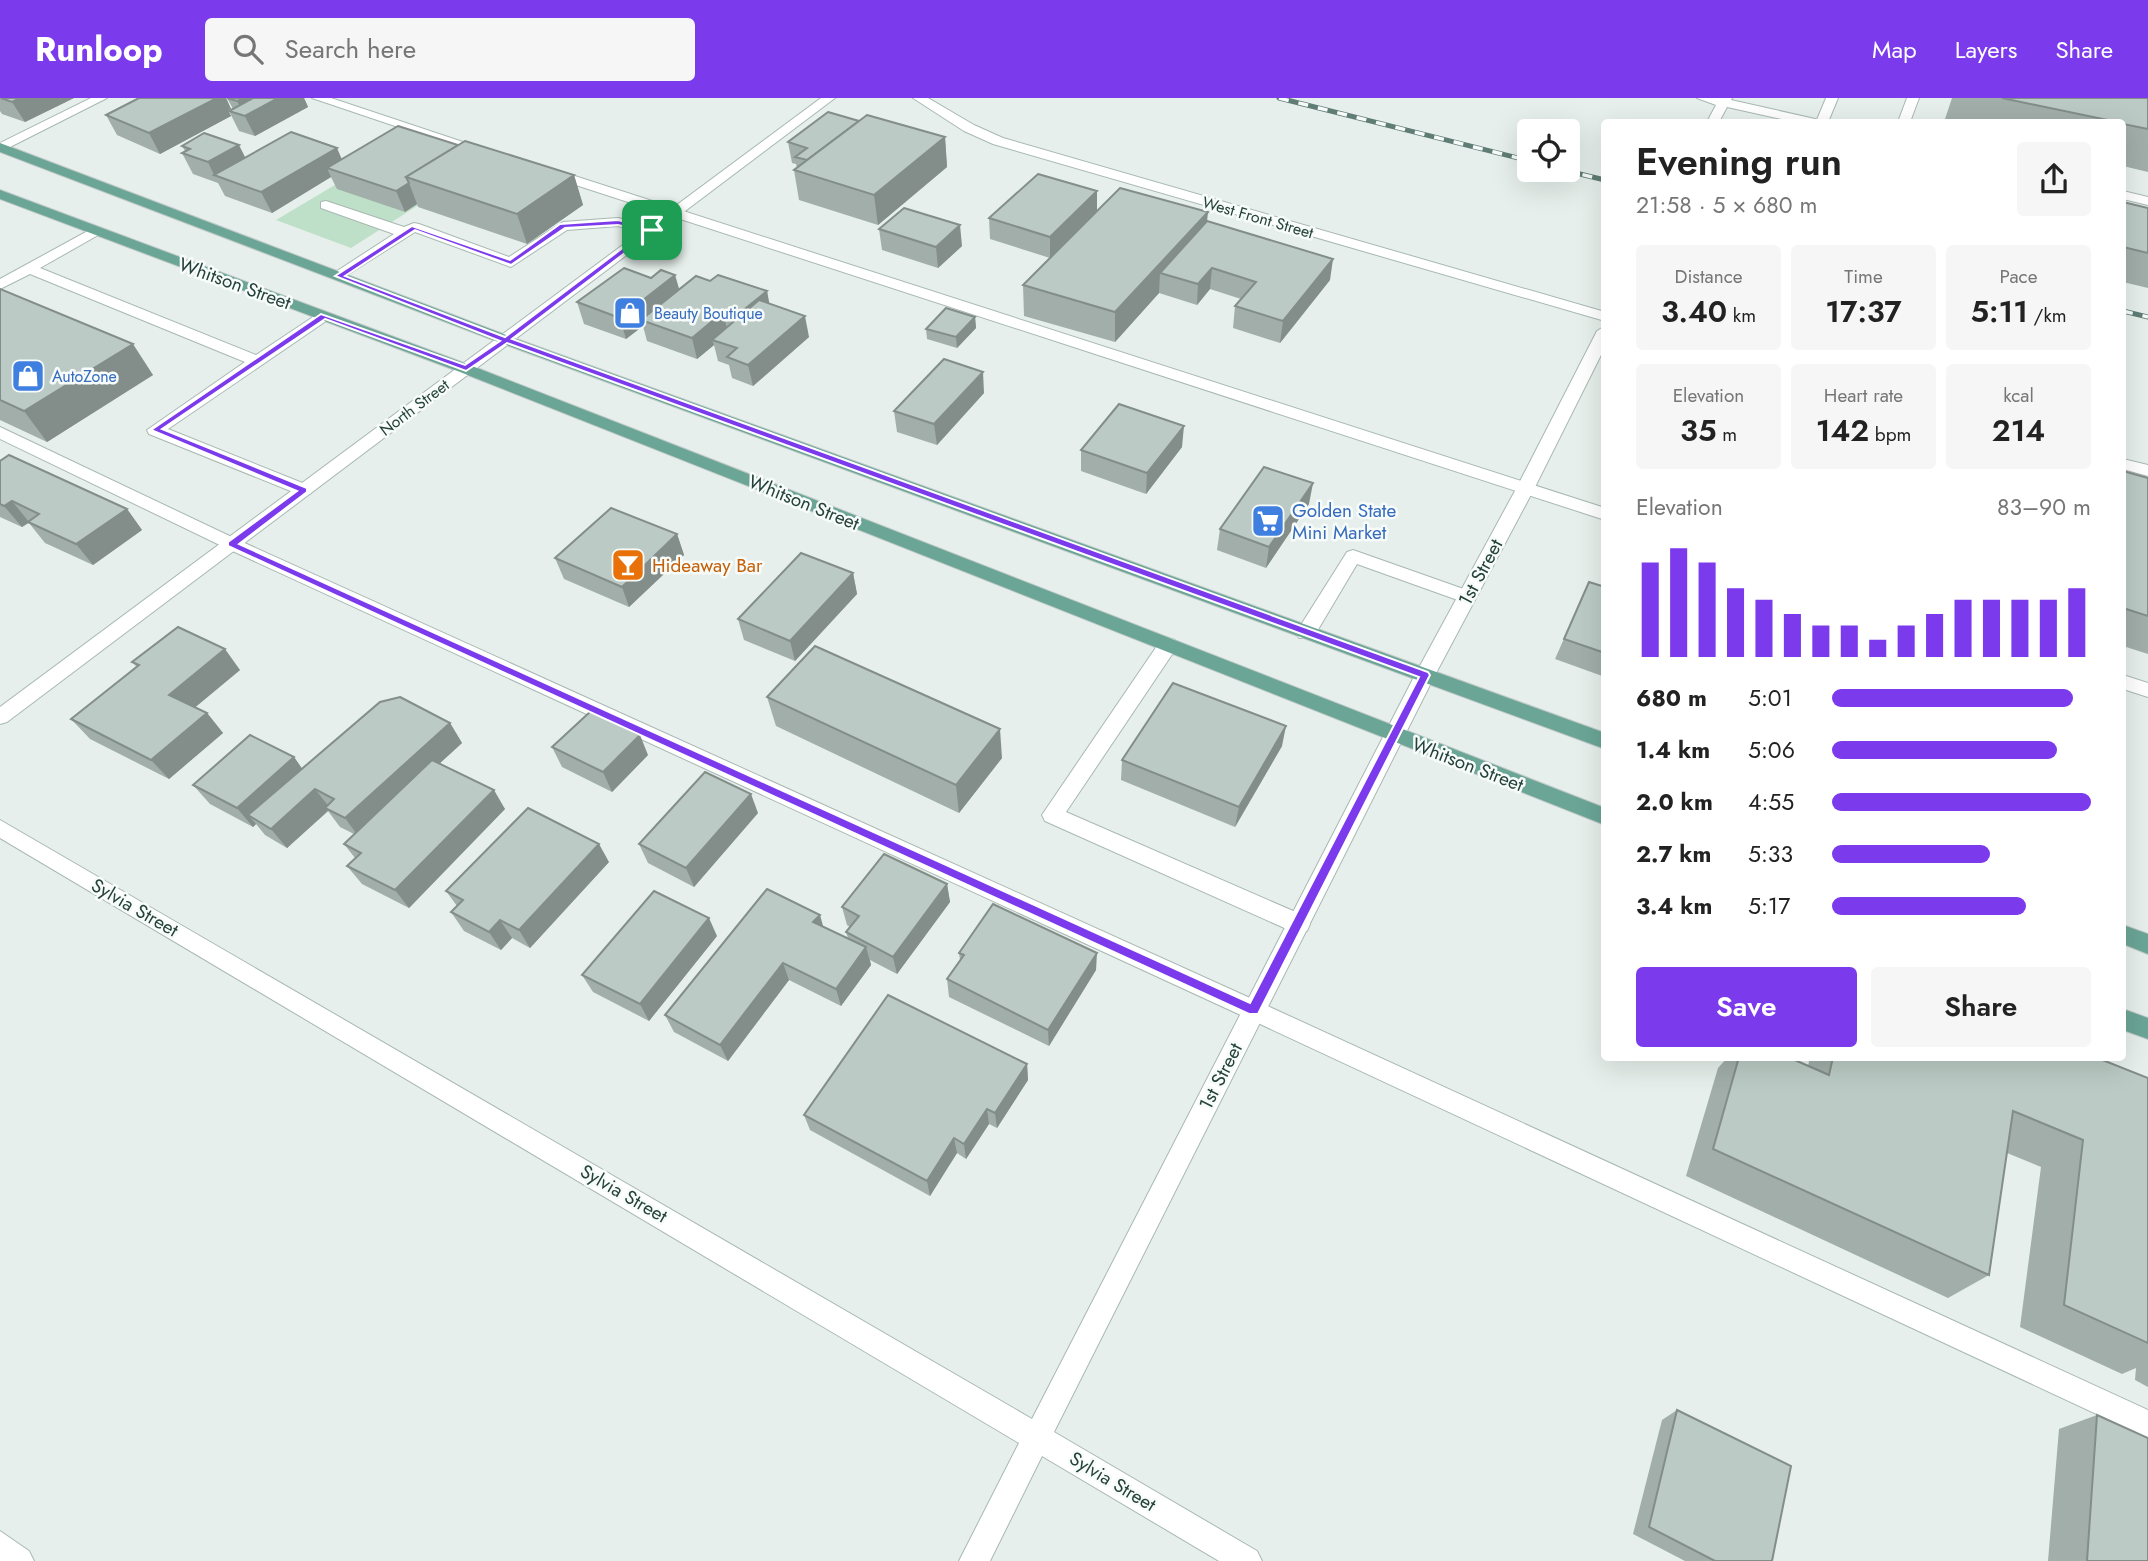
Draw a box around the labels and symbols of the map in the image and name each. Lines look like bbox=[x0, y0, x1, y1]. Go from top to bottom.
street label: West Front Street bbox=[1200, 191, 1316, 244]
pin bbox=[622, 200, 682, 260]
street label: Whitson Street bbox=[175, 251, 295, 316]
shop icon: Beauty Boutique bbox=[611, 294, 649, 332]
place label: Beauty Boutique bbox=[654, 302, 763, 325]
shop icon: AutoZone bbox=[9, 357, 47, 395]
place label: AutoZone bbox=[52, 365, 117, 388]
street label: North Street bbox=[375, 373, 454, 441]
street label: Whitson Street bbox=[744, 468, 864, 537]
place label: Golden State Mini Market bbox=[1292, 497, 1396, 546]
supermarket icon: Golden State Mini Market bbox=[1249, 502, 1287, 540]
street label: 1st Street bbox=[1452, 534, 1509, 610]
bar icon: Hideaway Bar bbox=[609, 546, 647, 584]
place label: Hideaway Bar bbox=[652, 552, 763, 579]
street label: Whitson Street bbox=[1408, 731, 1528, 798]
street label: Sylvia Street bbox=[86, 872, 184, 943]
street label: 1st Street bbox=[1192, 1038, 1249, 1114]
street label: Sylvia Street bbox=[575, 1158, 673, 1229]
street label: Sylvia Street bbox=[1064, 1445, 1161, 1518]

